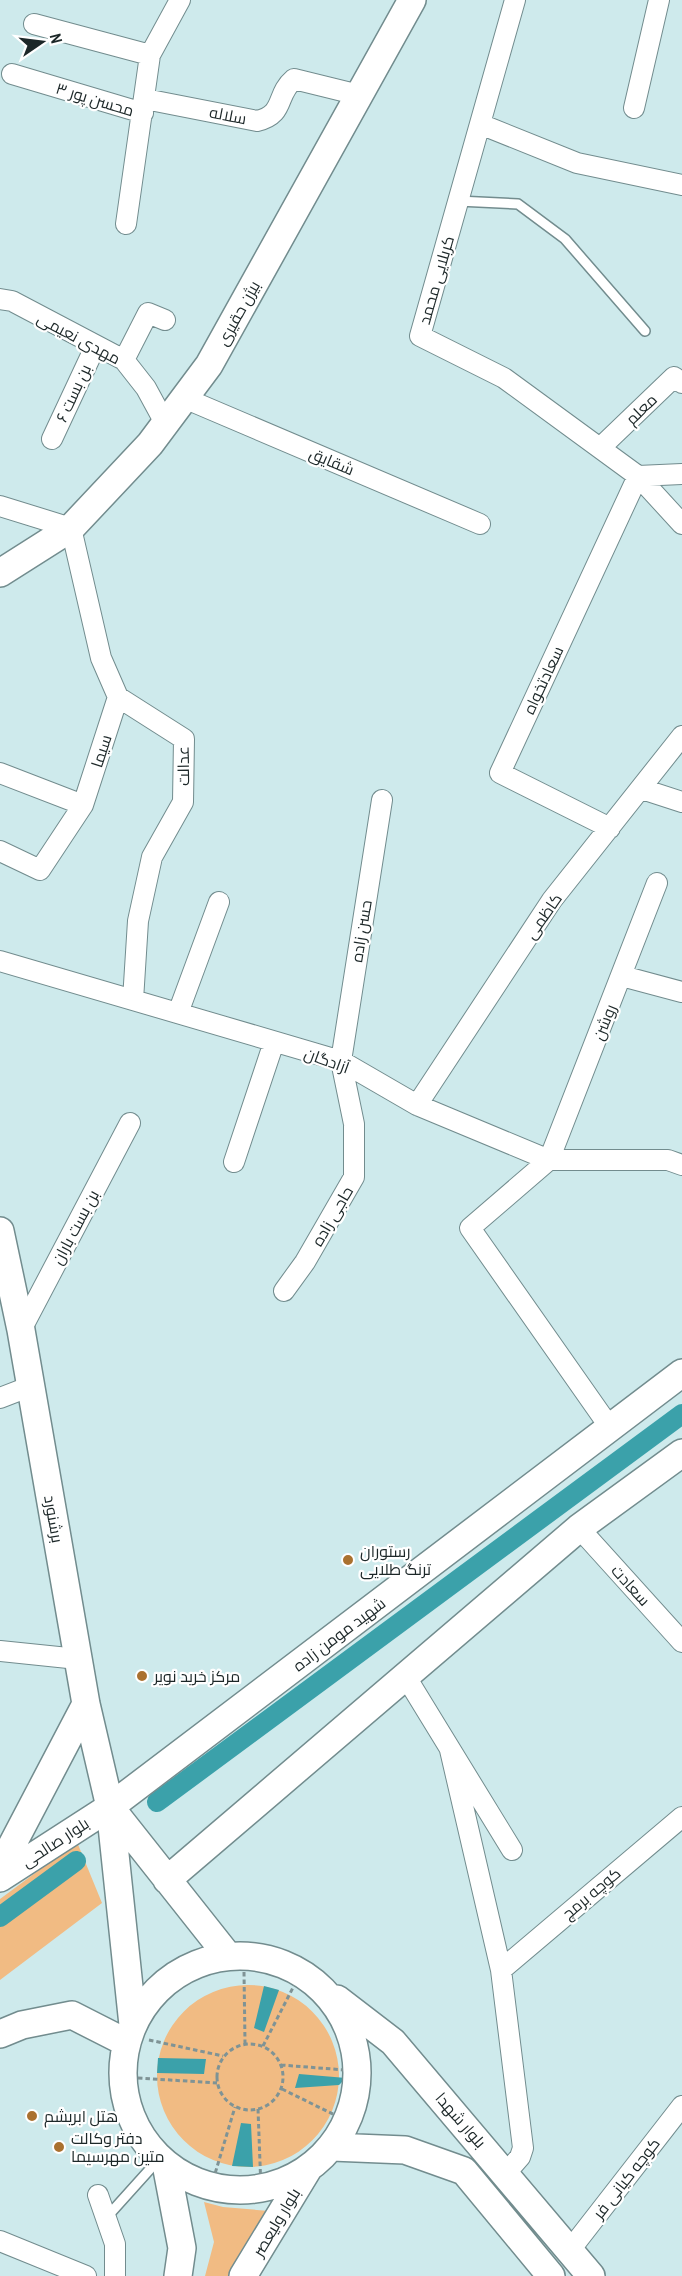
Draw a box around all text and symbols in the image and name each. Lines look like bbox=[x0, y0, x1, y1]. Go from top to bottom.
north arrow bbox=[12, 12, 72, 72]
text: N bbox=[45, 31, 68, 46]
street label: محسن پور ۳ bbox=[53, 77, 137, 122]
street label: سلاله bbox=[207, 101, 249, 129]
street label: کربلایی محمد bbox=[413, 233, 459, 327]
street label: بیژن حقیری bbox=[211, 277, 265, 349]
street label: مهدی نعیمی bbox=[33, 307, 125, 369]
street label: بن بست ۶ bbox=[50, 360, 96, 426]
street label: معلم bbox=[620, 389, 662, 430]
street label: شقایق bbox=[306, 442, 358, 480]
street label: سعادتخواه bbox=[518, 642, 568, 718]
street label: سیما bbox=[85, 732, 117, 770]
street label: عدالت bbox=[172, 746, 194, 786]
street label: کاظمی bbox=[519, 889, 567, 943]
street label: حسن زاده bbox=[345, 898, 377, 964]
street label: روشن bbox=[587, 1001, 621, 1043]
street label: آزادگان bbox=[301, 1042, 353, 1079]
street label: حاجی زاده bbox=[306, 1182, 358, 1250]
street label: بن بست باران bbox=[46, 1186, 104, 1268]
street label: برشنورد bbox=[39, 1493, 69, 1545]
place label: رستوران ترنگ طلایی bbox=[360, 1540, 432, 1580]
marker: رستوران ترنگ طلایی bbox=[341, 1553, 355, 1567]
street label: سعادت bbox=[607, 1560, 655, 1610]
street label: شهید مومن زاده bbox=[288, 1592, 390, 1676]
place label: مرکز خرید نویر bbox=[153, 1665, 240, 1687]
marker: مرکز خرید نویر bbox=[135, 1669, 149, 1683]
street label: بلوار صالحی bbox=[17, 1812, 93, 1872]
street label: کوچه برمچ bbox=[557, 1862, 626, 1925]
street label: بلوار شهدا bbox=[431, 2087, 491, 2153]
place label: هتل ابریشم bbox=[44, 2105, 118, 2128]
marker: هتل ابریشم bbox=[25, 2109, 39, 2123]
place label: دفتر وکالت متین مهرسیما bbox=[71, 2127, 165, 2167]
street label: کوچه کیانی فر bbox=[587, 2133, 665, 2224]
marker: دفتر وکالت متین مهرسیما bbox=[52, 2140, 66, 2154]
street label: بلوار ولیعصر bbox=[246, 2184, 305, 2261]

